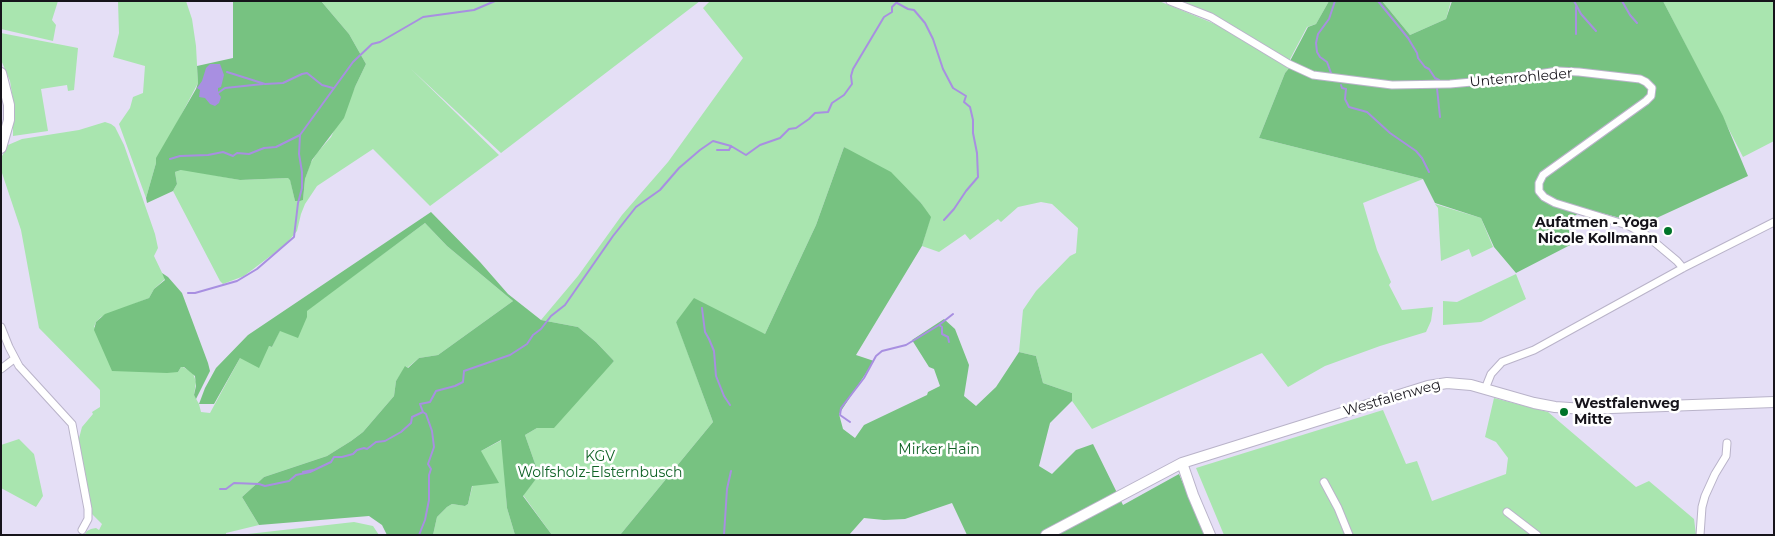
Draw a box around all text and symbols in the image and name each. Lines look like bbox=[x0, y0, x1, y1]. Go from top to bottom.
street label: Untenrohleder bbox=[1469, 65, 1573, 91]
place label: Aufatmen - Yoga Nicole Kollmann bbox=[1535, 215, 1658, 248]
marker: Aufatmen - Yoga Nicole Kollmann bbox=[1662, 225, 1674, 237]
street label: Westfalenweg bbox=[1341, 376, 1443, 420]
place label: Westfalenweg Mitte bbox=[1574, 396, 1680, 428]
marker: Westfalenweg Mitte bbox=[1558, 406, 1570, 418]
park label: Mirker Hain bbox=[898, 442, 980, 458]
park label: KGV Wolfsholz-Elsternbusch bbox=[517, 449, 683, 482]

